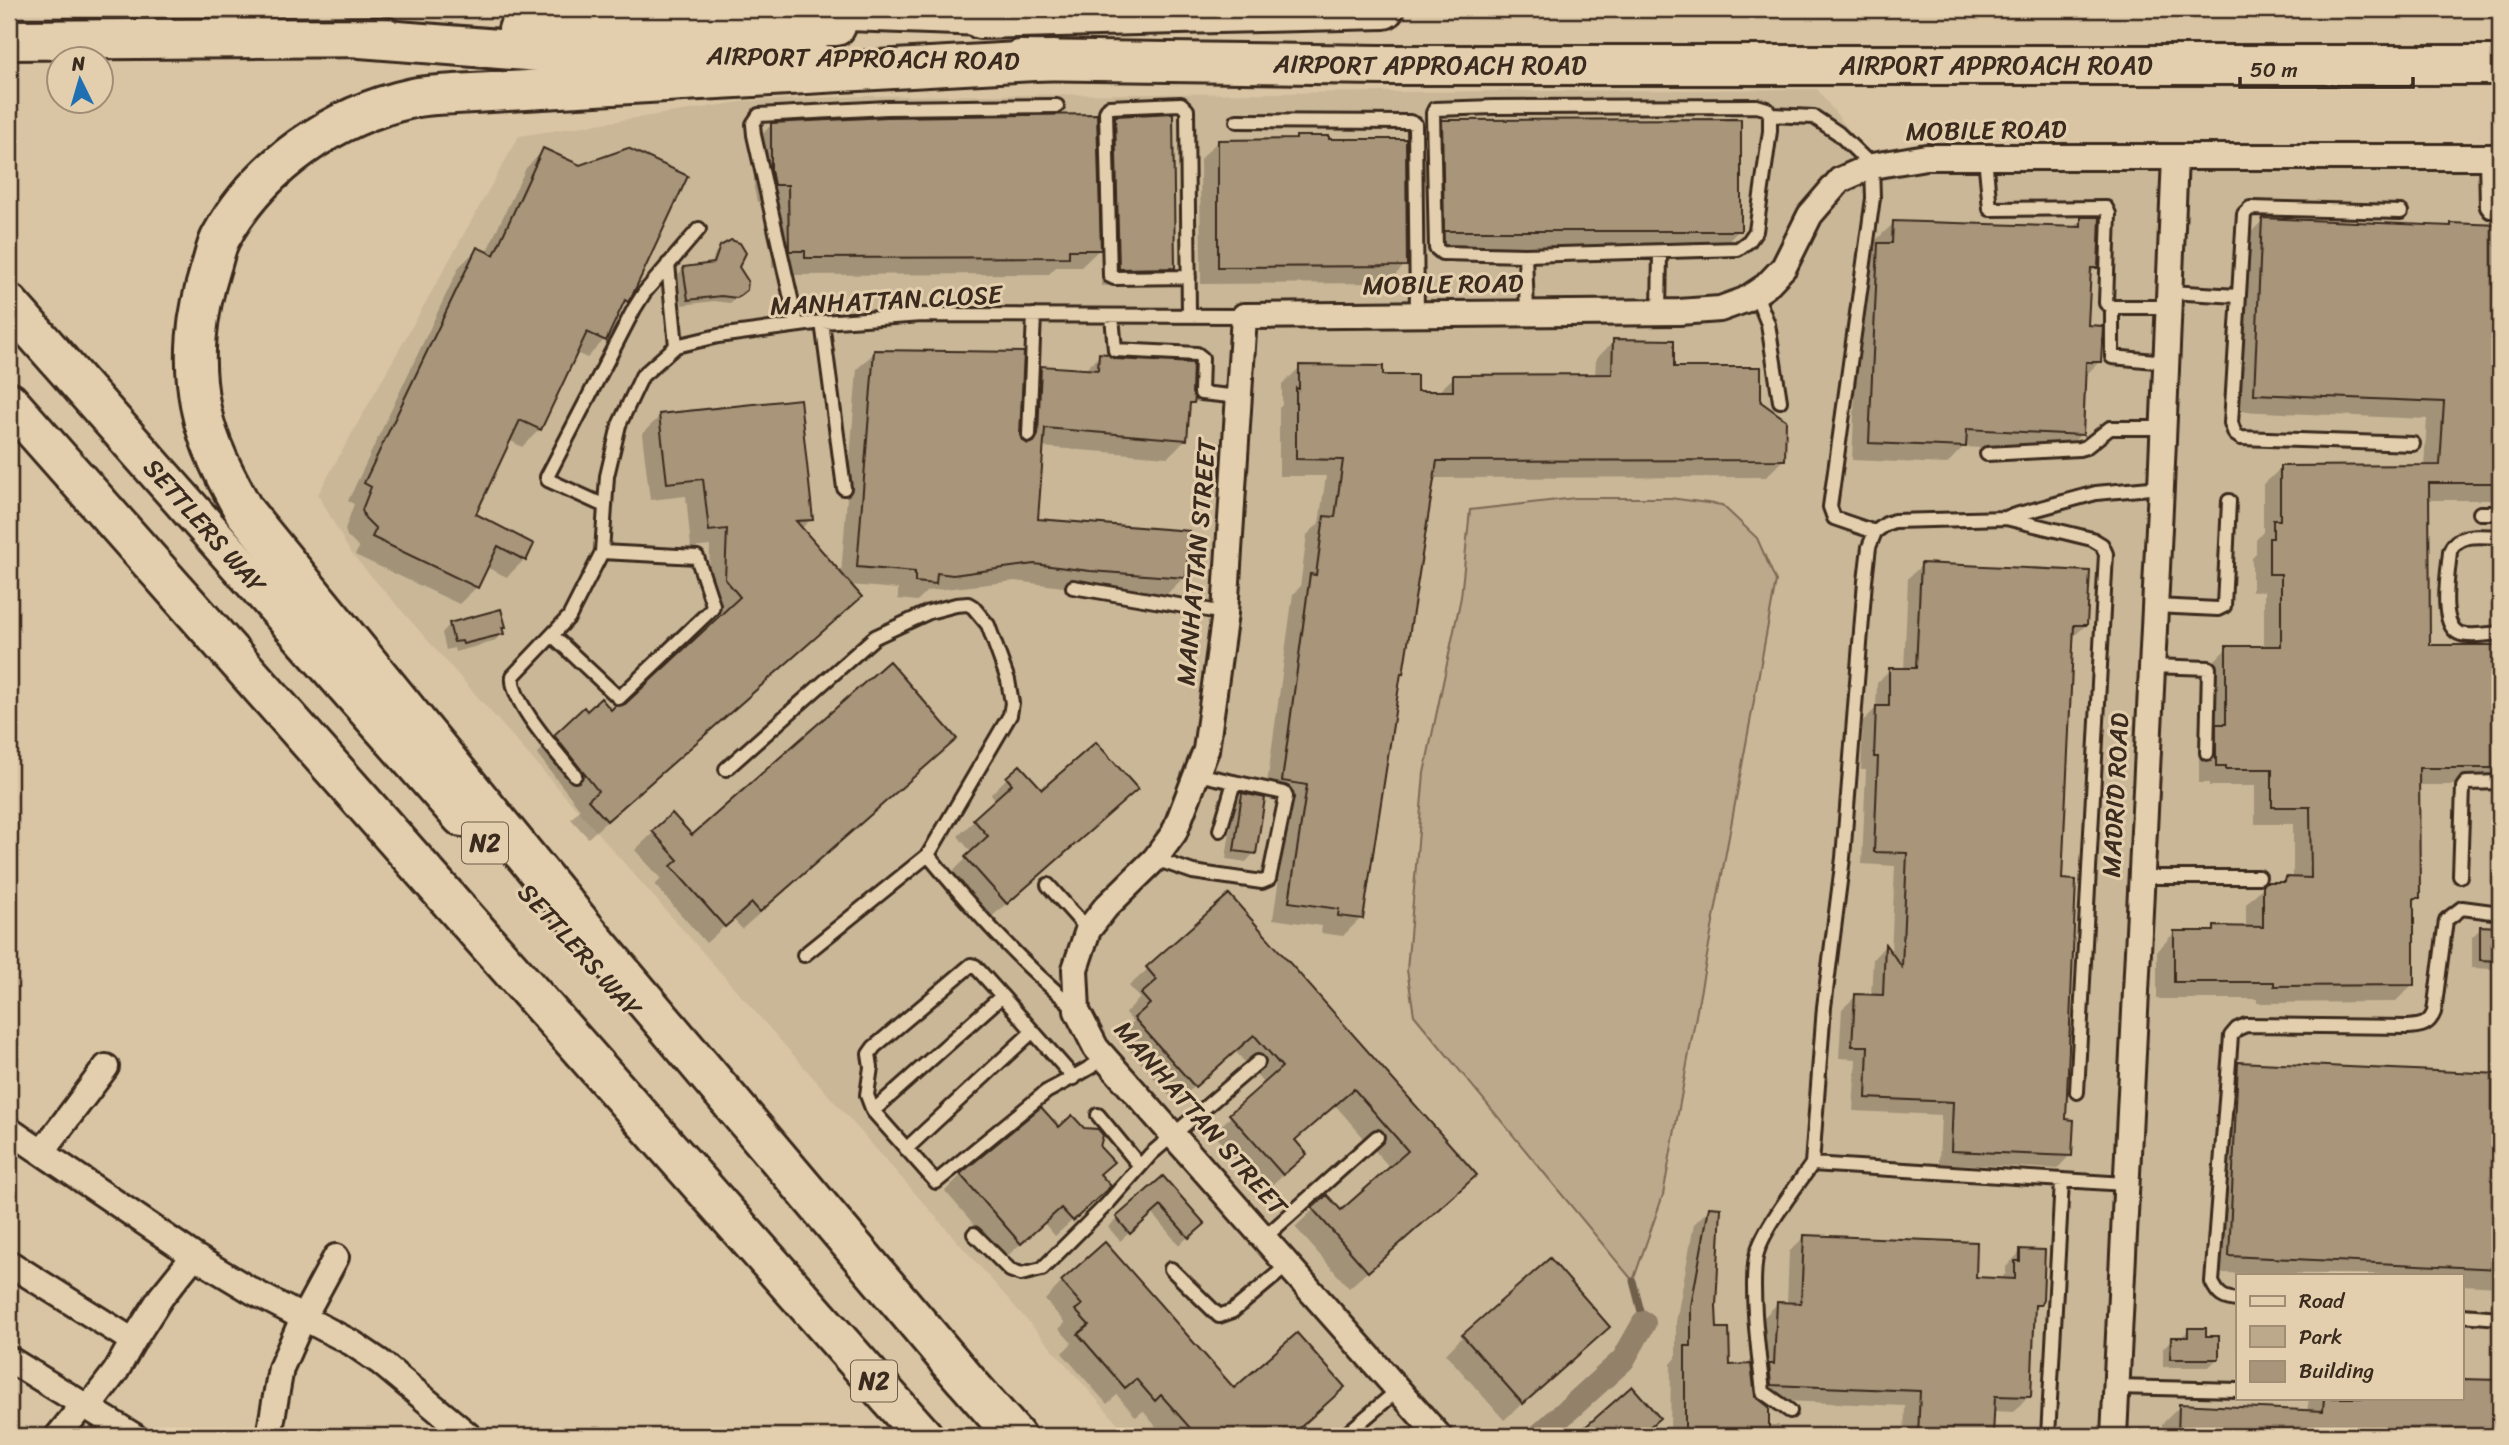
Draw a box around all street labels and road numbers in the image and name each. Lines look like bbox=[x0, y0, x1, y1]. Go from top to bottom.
street label: AIRPORT APPROACH ROAD bbox=[705, 32, 1020, 84]
street label: AIRPORT APPROACH ROAD bbox=[1272, 41, 1587, 88]
street label: AIRPORT APPROACH ROAD bbox=[1838, 42, 2153, 88]
street label: MOBILE ROAD bbox=[1905, 106, 2067, 154]
street label: MOBILE ROAD bbox=[1362, 260, 1524, 308]
street label: MANHATTAN CLOSE bbox=[769, 271, 1005, 329]
street label: MANHATTAN STREET bbox=[1162, 435, 1230, 687]
street label: SETTLERS WAY bbox=[132, 447, 279, 606]
street label: MADRID ROAD bbox=[2088, 711, 2142, 879]
road number: N2 bbox=[462, 822, 508, 864]
street label: SETTLERS WAY bbox=[506, 872, 655, 1030]
street label: MANHATTAN STREET bbox=[1102, 1009, 1301, 1228]
road number: N2 bbox=[851, 1360, 897, 1401]

